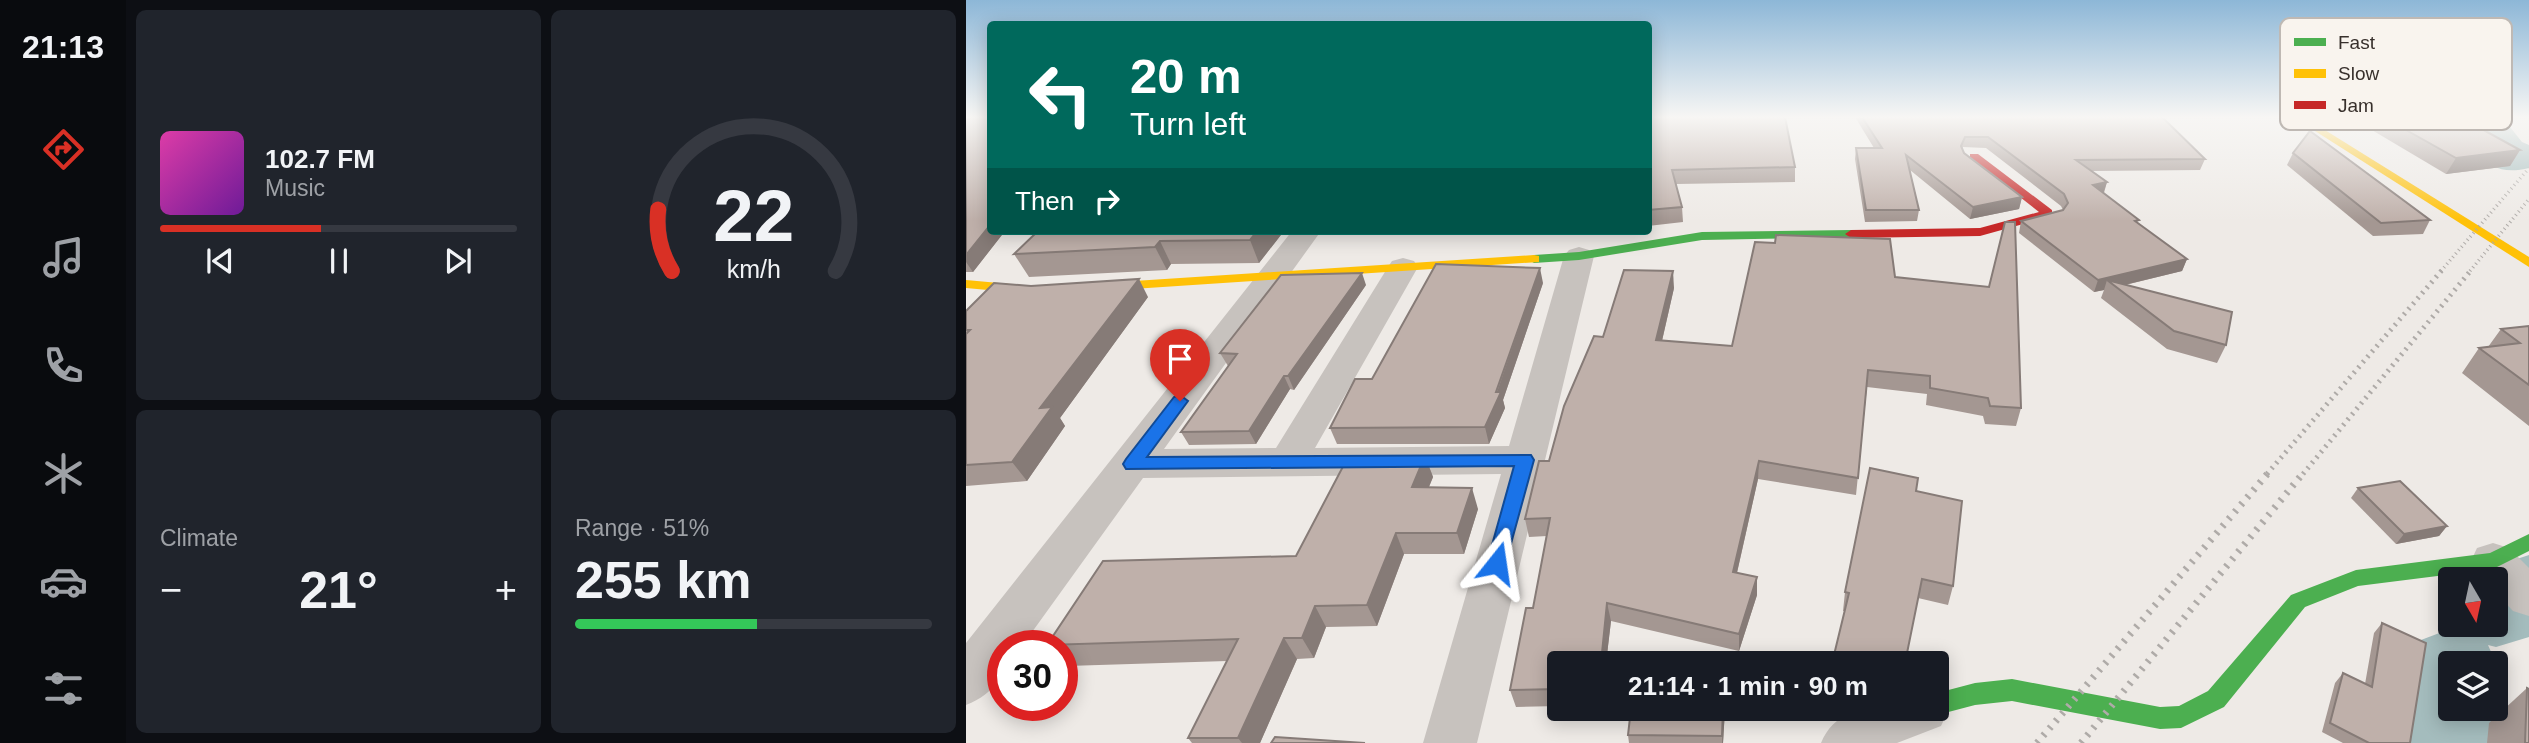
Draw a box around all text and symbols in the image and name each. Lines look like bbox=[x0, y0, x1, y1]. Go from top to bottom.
legend bbox=[2280, 18, 2512, 130]
text: 21:13 bbox=[22, 29, 104, 65]
text: Fast bbox=[2338, 32, 2376, 53]
icon: left bbox=[1015, 49, 1106, 140]
text: 20 m bbox=[1130, 49, 1242, 103]
text: Slow bbox=[2338, 63, 2379, 84]
text: Jam bbox=[2338, 95, 2374, 116]
text: Turn left bbox=[1130, 106, 1246, 142]
icon: directions bbox=[39, 125, 88, 174]
text: 102.7 FM bbox=[265, 144, 375, 174]
text: Music bbox=[265, 175, 325, 201]
text: 22 bbox=[713, 176, 794, 257]
icon: right bbox=[1088, 182, 1126, 220]
text: Then bbox=[1015, 186, 1074, 216]
icon: music bbox=[39, 233, 88, 282]
icon: previous bbox=[201, 242, 239, 280]
icon: pause bbox=[320, 242, 358, 280]
icon: next bbox=[439, 242, 477, 280]
text: km/h bbox=[726, 255, 781, 283]
pin bbox=[1150, 329, 1210, 401]
icon: arrive bbox=[1161, 340, 1199, 378]
icon: phone bbox=[39, 341, 88, 390]
icon: climate bbox=[39, 449, 88, 498]
text: Range · 51% bbox=[575, 515, 709, 541]
text: Climate bbox=[160, 525, 238, 551]
position arrow bbox=[1460, 526, 1534, 600]
text: 255 km bbox=[575, 551, 751, 609]
icon: car bbox=[39, 557, 88, 606]
text: 21° bbox=[299, 561, 378, 619]
north arrow bbox=[2438, 567, 2508, 637]
map controls bbox=[2438, 567, 2508, 721]
text: − bbox=[160, 569, 182, 611]
text: + bbox=[495, 569, 517, 611]
speed limit sign: 30 bbox=[987, 630, 1078, 721]
button: layers bbox=[2438, 651, 2508, 721]
icon: filters bbox=[39, 664, 88, 713]
text: 21:14 · 1 min · 90 m bbox=[1628, 671, 1868, 701]

